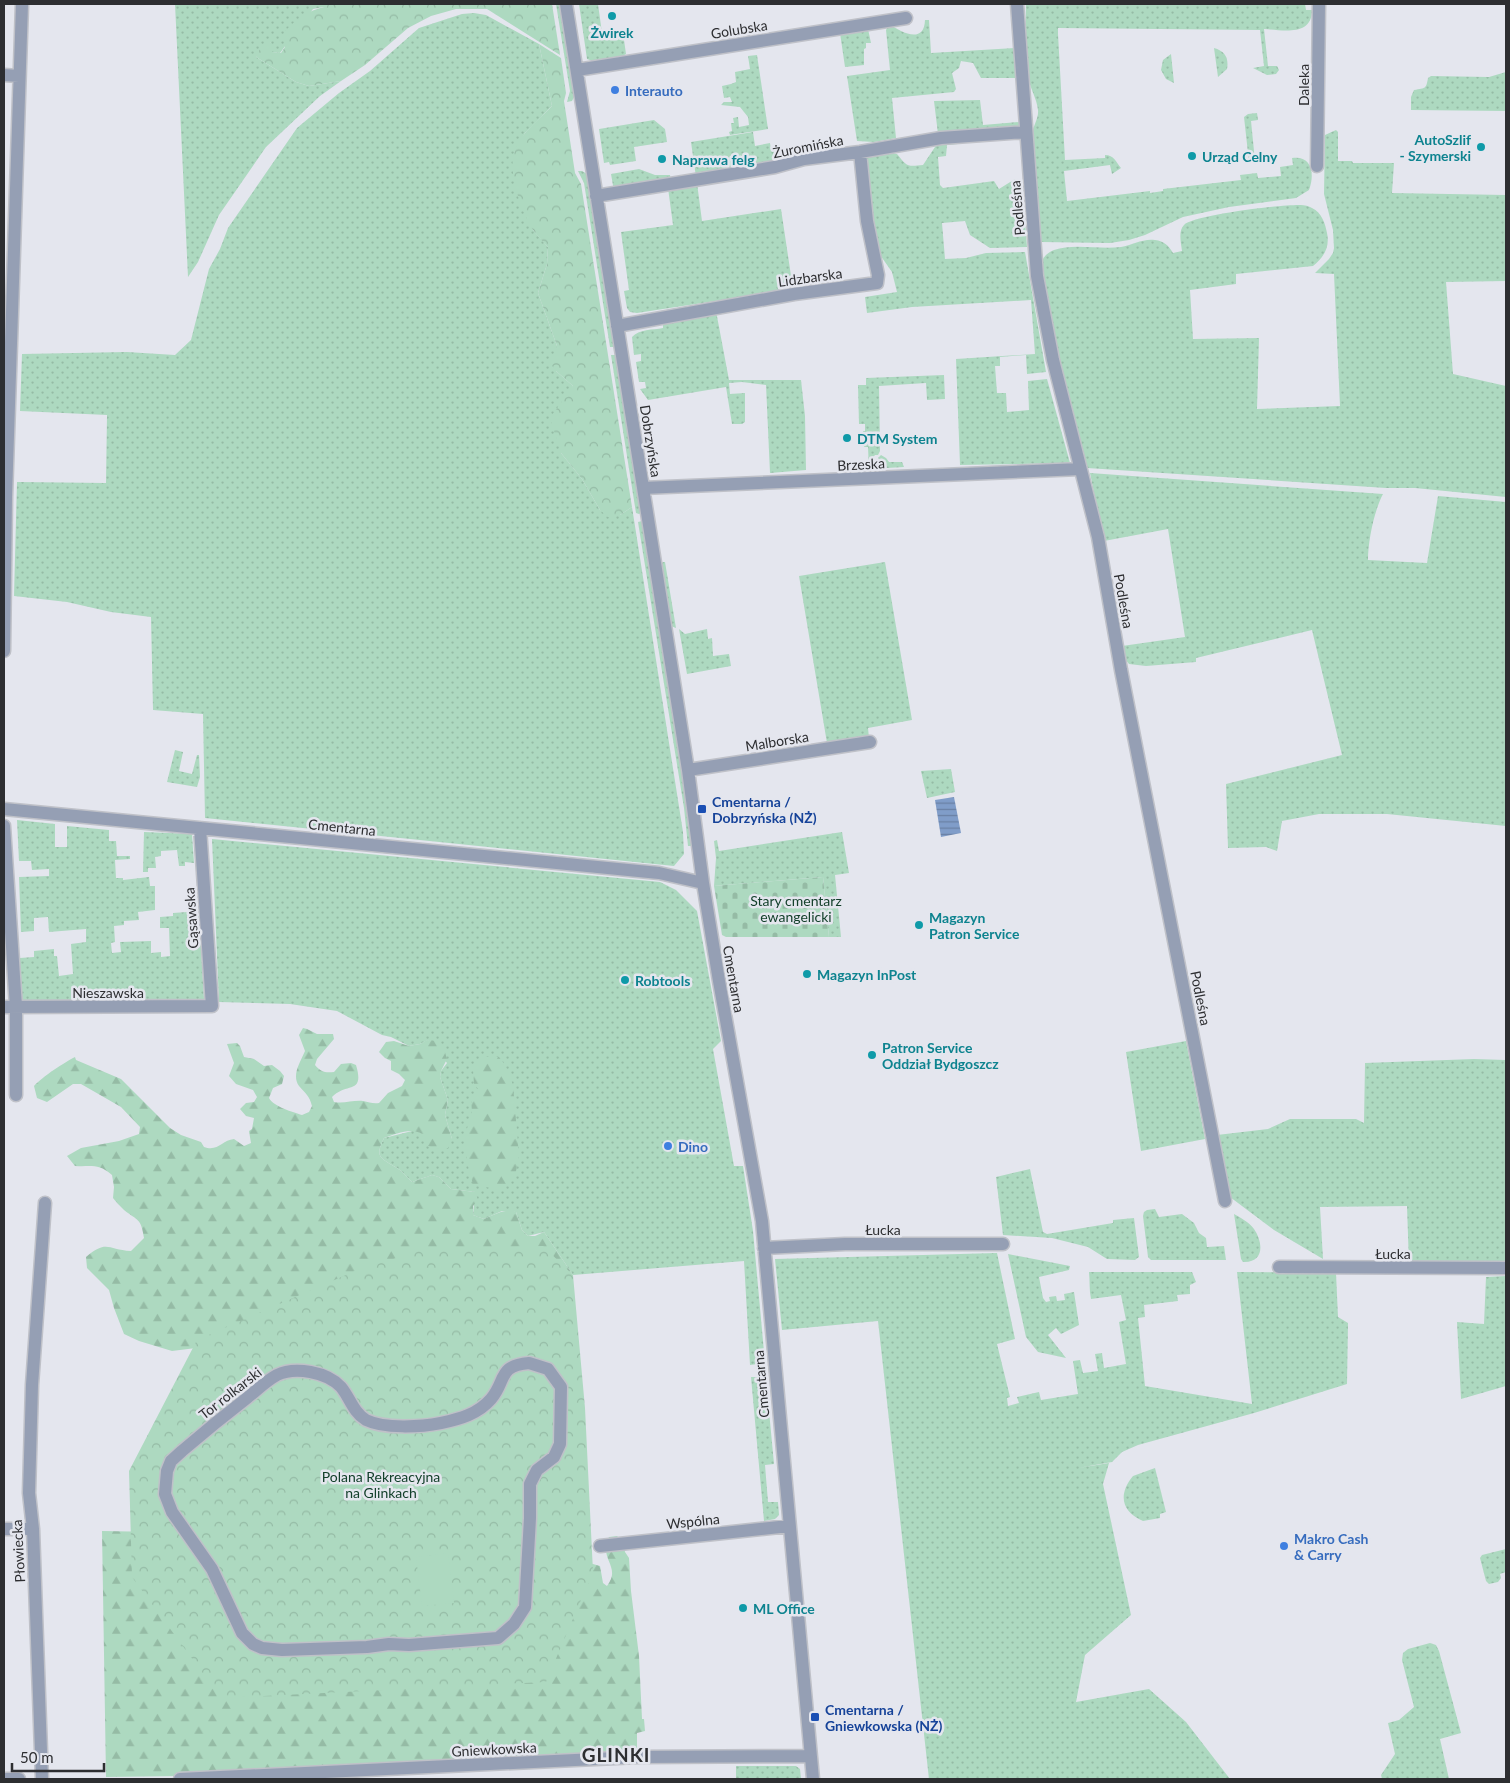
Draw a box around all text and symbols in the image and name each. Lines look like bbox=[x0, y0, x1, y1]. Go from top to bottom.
marker: Żwirek bbox=[606, 10, 618, 22]
street label: Golubska bbox=[709, 16, 769, 42]
place label: Żwirek bbox=[591, 24, 634, 41]
street label: Daleka bbox=[1295, 64, 1312, 106]
place label: Interauto bbox=[625, 82, 683, 99]
marker: Interauto bbox=[609, 84, 621, 96]
street label: Żuromińska bbox=[771, 131, 845, 161]
place label: AutoSzlif - Szymerski bbox=[1400, 131, 1471, 164]
marker: AutoSzlif - Szymerski bbox=[1475, 141, 1487, 153]
place label: Urząd Celny bbox=[1202, 148, 1278, 165]
marker: Urząd Celny bbox=[1186, 150, 1198, 162]
place label: Naprawa felg bbox=[672, 151, 755, 168]
marker: Naprawa felg bbox=[656, 153, 668, 165]
street label: Podleśna bbox=[1006, 180, 1028, 236]
street label: Lidzbarska bbox=[777, 264, 843, 290]
street label: Dobrzyńska bbox=[637, 404, 665, 478]
place label: DTM System bbox=[857, 430, 937, 447]
marker: DTM System bbox=[841, 432, 853, 444]
street label: Brzeska bbox=[837, 454, 885, 474]
street label: Podleśna bbox=[1111, 572, 1137, 630]
street label: Malborska bbox=[744, 728, 810, 754]
place label: Cmentarna / Dobrzyńska (NŻ) bbox=[712, 793, 817, 826]
marker: Cmentarna / Dobrzyńska (NŻ) bbox=[696, 803, 708, 815]
street label: Cmentarna bbox=[307, 815, 377, 839]
street label: Gąsawska bbox=[180, 887, 202, 949]
park label: Stary cmentarz ewangelicki bbox=[750, 892, 842, 925]
place label: Magazyn Patron Service bbox=[929, 909, 1020, 942]
marker: Magazyn Patron Service bbox=[913, 919, 925, 931]
street label: Cmentarna bbox=[720, 944, 748, 1014]
place label: Magazyn InPost bbox=[817, 966, 917, 983]
marker: Magazyn InPost bbox=[801, 968, 813, 980]
street label: Podleśna bbox=[1187, 969, 1215, 1027]
place label: Robtools bbox=[635, 972, 690, 989]
marker: Robtools bbox=[619, 974, 631, 986]
street label: Nieszawska bbox=[72, 984, 144, 1001]
place label: Patron Service Oddział Bydgoszcz bbox=[882, 1039, 999, 1072]
marker: Patron Service Oddział Bydgoszcz bbox=[866, 1049, 878, 1061]
place label: Dino bbox=[678, 1138, 708, 1155]
marker: Dino bbox=[662, 1140, 674, 1152]
street label: Łucka bbox=[865, 1221, 901, 1238]
street label: Łucka bbox=[1375, 1245, 1411, 1262]
street label: Cmentarna bbox=[750, 1349, 772, 1419]
street label: Tor rolkarski bbox=[195, 1363, 265, 1423]
park label: Polana Rekreacyjna na Glinkach bbox=[322, 1468, 440, 1501]
street label: Wspólna bbox=[665, 1510, 721, 1532]
street label: Płowiecka bbox=[8, 1519, 28, 1583]
place label: Makro Cash & Carry bbox=[1294, 1530, 1369, 1563]
marker: Makro Cash & Carry bbox=[1278, 1540, 1290, 1552]
place label: ML Office bbox=[753, 1600, 815, 1617]
marker: ML Office bbox=[737, 1602, 749, 1614]
place label: Cmentarna / Gniewkowska (NŻ) bbox=[825, 1701, 943, 1734]
marker: Cmentarna / Gniewkowska (NŻ) bbox=[809, 1711, 821, 1723]
street label: Gniewkowska bbox=[451, 1738, 537, 1760]
scale bar bbox=[12, 1740, 105, 1772]
district label: GLINKI bbox=[582, 1743, 650, 1766]
text: 50 m bbox=[20, 1748, 54, 1766]

